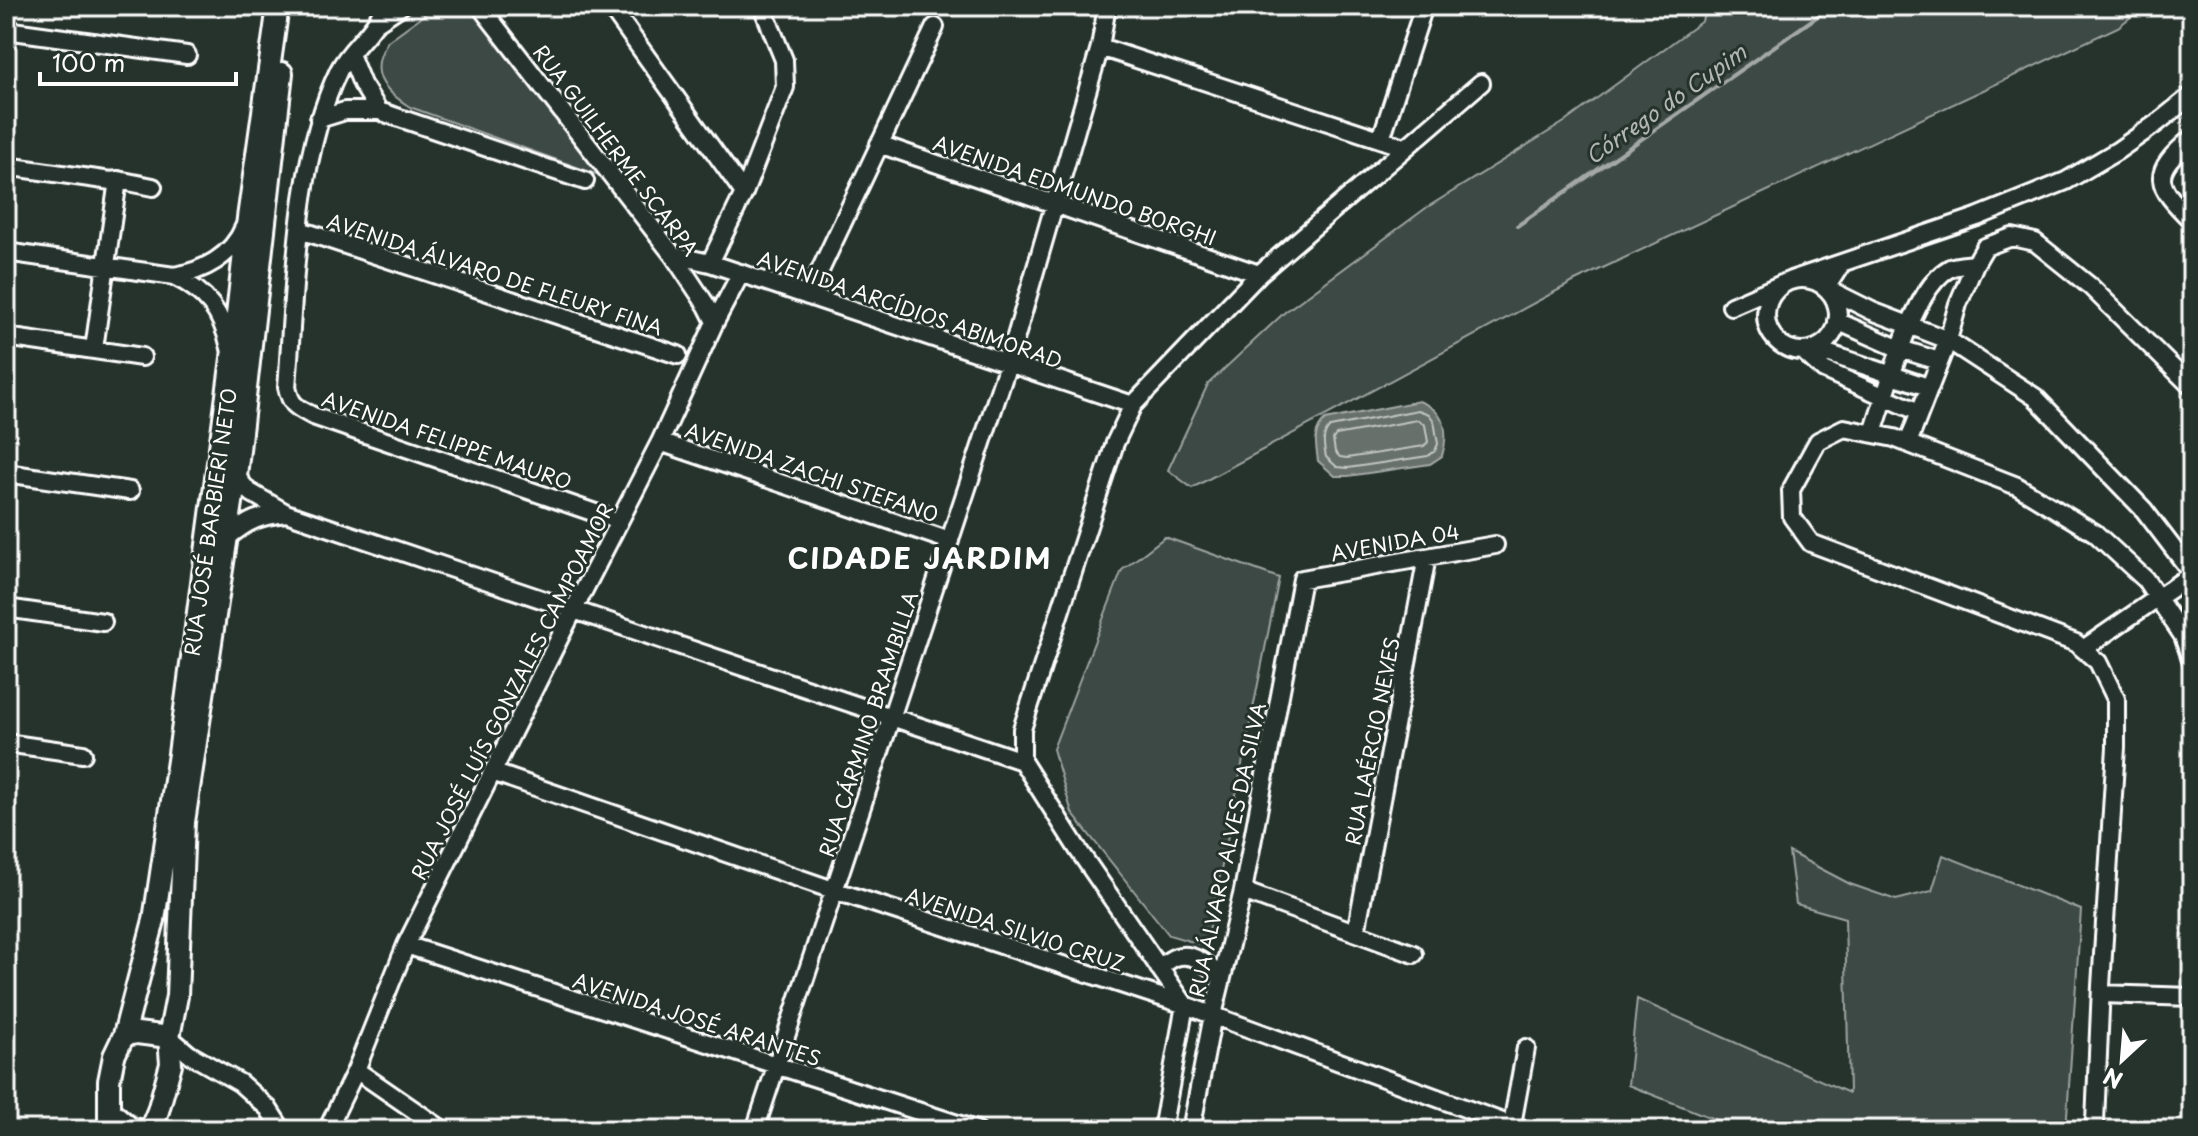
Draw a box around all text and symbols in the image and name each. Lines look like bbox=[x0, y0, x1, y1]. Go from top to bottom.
water label: Córrego do Cupim bbox=[1578, 34, 1753, 171]
scale bar bbox=[40, 36, 236, 86]
street label: RUA GUILHERME SCARPA bbox=[526, 38, 706, 262]
text: 100 m bbox=[52, 44, 125, 80]
street label: AVENIDA EDMUNDO BORGHI bbox=[929, 127, 1221, 253]
street label: AVENIDA ÁLVARO DE FLEURY FINA bbox=[323, 205, 667, 343]
street label: AVENIDA ARCÍDIOS ABIMORAD bbox=[754, 243, 1066, 375]
street label: AVENIDA FELIPPE MAURO bbox=[318, 383, 576, 497]
street label: RUA JOSÉ BARBIERI NETO bbox=[176, 386, 244, 658]
street label: AVENIDA ZACHI STEFANO bbox=[681, 414, 943, 530]
street label: RUA JOSÉ LUÍS GONZALES CAMPOAMOR bbox=[403, 497, 621, 885]
street label: AVENIDA 04 bbox=[1328, 516, 1462, 568]
district label: CIDADE JARDIM bbox=[787, 536, 1053, 579]
street label: RUA CÁRMINO BRAMBILLA bbox=[811, 587, 925, 861]
street label: RUA LAÉRCIO NEVES bbox=[1337, 634, 1407, 848]
street label: RUA ÁLVARO ALVES DA SILVA bbox=[1181, 700, 1273, 1000]
street label: AVENIDA SILVIO CRUZ bbox=[902, 879, 1128, 979]
street label: AVENIDA JOSÉ ARANTES bbox=[569, 965, 825, 1073]
north arrow bbox=[2082, 1020, 2162, 1100]
text: N bbox=[2098, 1061, 2128, 1098]

